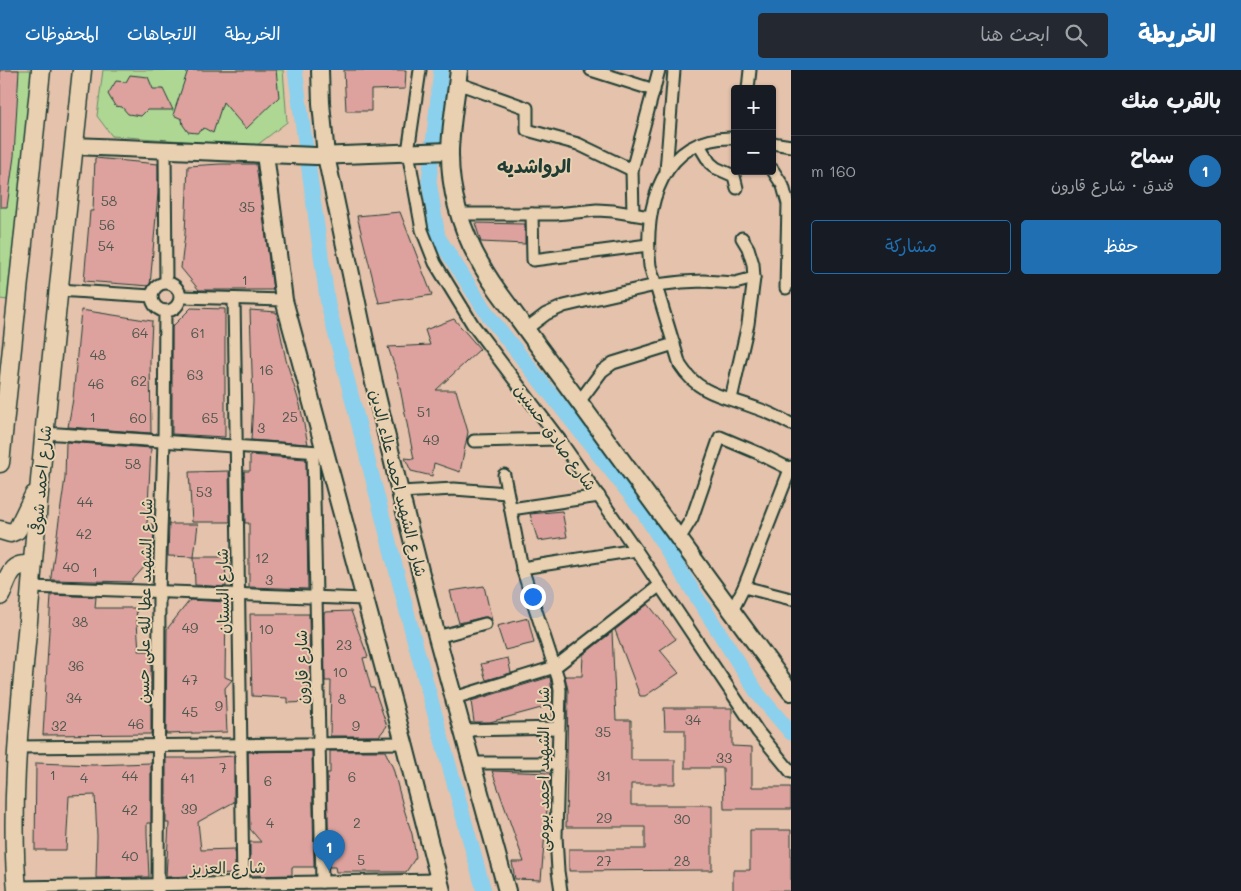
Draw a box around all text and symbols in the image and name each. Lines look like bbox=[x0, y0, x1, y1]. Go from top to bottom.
search box bbox=[758, 13, 1108, 58]
text: الخريطة bbox=[1138, 17, 1216, 48]
text: المحفوظات bbox=[25, 21, 99, 45]
text: الاتجاهات bbox=[127, 21, 197, 45]
text: الخريطة bbox=[225, 21, 281, 45]
text: ابحث هنا bbox=[980, 21, 1050, 46]
icon: search bbox=[1062, 21, 1090, 49]
map controls bbox=[731, 85, 776, 175]
button: + bbox=[731, 85, 776, 130]
text: بالقرب منك bbox=[1121, 86, 1221, 113]
button: − bbox=[731, 130, 776, 175]
text: سماح bbox=[1130, 143, 1174, 168]
district label: الرواشديه bbox=[497, 153, 571, 178]
text: 160 m bbox=[811, 160, 856, 181]
text: 1 bbox=[1201, 160, 1209, 181]
text: فندق · شارع قارون bbox=[1051, 174, 1174, 195]
house number: 58 bbox=[101, 191, 117, 210]
house number: 35 bbox=[239, 197, 255, 216]
house number: 56 bbox=[99, 215, 115, 234]
button: مشاركة bbox=[811, 220, 1011, 274]
button: حفظ bbox=[1021, 220, 1221, 274]
house number: 54 bbox=[98, 236, 115, 255]
house number: 1 bbox=[242, 270, 248, 289]
house number: 64 bbox=[132, 323, 149, 342]
house number: 61 bbox=[191, 323, 205, 342]
house number: 48 bbox=[90, 345, 106, 364]
house number: 16 bbox=[259, 360, 273, 379]
house number: 63 bbox=[187, 365, 203, 384]
house number: 62 bbox=[131, 371, 147, 390]
house number: 46 bbox=[88, 374, 104, 393]
street label: شارع صادق حسنين bbox=[509, 380, 602, 496]
street label: شارع الشهيد احمد علاء الدين bbox=[364, 387, 432, 579]
house number: 51 bbox=[417, 402, 431, 421]
house number: 1 bbox=[90, 407, 96, 426]
house number: 25 bbox=[282, 407, 298, 426]
house number: 60 bbox=[129, 408, 147, 427]
house number: 65 bbox=[202, 408, 218, 427]
house number: 3 bbox=[257, 418, 265, 437]
street label: شارع احمد شوقى bbox=[25, 424, 57, 536]
house number: 49 bbox=[423, 430, 439, 449]
house number: 58 bbox=[125, 454, 141, 473]
house number: 53 bbox=[196, 482, 212, 501]
house number: 44 bbox=[77, 492, 94, 511]
street label: شارع الشهيد عطا لله على حسن bbox=[132, 498, 158, 704]
house number: 42 bbox=[76, 524, 92, 543]
street label: شارع البستان bbox=[211, 548, 235, 634]
house number: 12 bbox=[255, 548, 269, 567]
house number: 40 bbox=[63, 557, 80, 576]
house number: 1 bbox=[92, 562, 98, 581]
house number: 3 bbox=[265, 570, 273, 589]
your location bbox=[520, 584, 546, 610]
house number: 38 bbox=[72, 612, 88, 631]
house number: 49 bbox=[182, 618, 198, 637]
house number: 10 bbox=[259, 619, 274, 638]
street label: شارع قارون bbox=[290, 630, 314, 704]
house number: 23 bbox=[336, 635, 352, 654]
house number: 36 bbox=[68, 656, 84, 675]
house number: 10 bbox=[333, 662, 348, 681]
house number: 47 bbox=[182, 670, 198, 689]
street label: شارع الشهيد احمد بيومى bbox=[532, 687, 555, 852]
house number: 34 bbox=[66, 688, 83, 707]
house number: 8 bbox=[338, 689, 346, 708]
house number: 9 bbox=[215, 696, 223, 715]
house number: 45 bbox=[182, 702, 198, 721]
house number: 34 bbox=[685, 710, 702, 729]
house number: 46 bbox=[128, 714, 144, 733]
house number: 32 bbox=[51, 716, 67, 735]
house number: 9 bbox=[352, 716, 360, 735]
house number: 35 bbox=[595, 722, 611, 741]
house number: 33 bbox=[716, 748, 732, 767]
house number: 7 bbox=[219, 758, 227, 777]
house number: 1 bbox=[50, 765, 56, 784]
house number: 44 bbox=[122, 766, 139, 785]
house number: 31 bbox=[597, 766, 611, 785]
house number: 6 bbox=[348, 767, 356, 786]
house number: 4 bbox=[80, 768, 89, 787]
house number: 41 bbox=[181, 768, 195, 787]
house number: 6 bbox=[264, 771, 272, 790]
house number: 39 bbox=[181, 799, 197, 818]
house number: 42 bbox=[122, 800, 138, 819]
house number: 29 bbox=[596, 808, 612, 827]
house number: 30 bbox=[674, 809, 691, 828]
house number: 4 bbox=[266, 813, 275, 832]
house number: 2 bbox=[353, 813, 361, 832]
pin: 1 bbox=[313, 830, 345, 871]
house number: 40 bbox=[122, 846, 139, 865]
house number: 5 bbox=[357, 850, 365, 869]
house number: 27 bbox=[596, 851, 612, 870]
house number: 28 bbox=[674, 851, 690, 870]
street label: شارع العزيز bbox=[188, 856, 266, 880]

